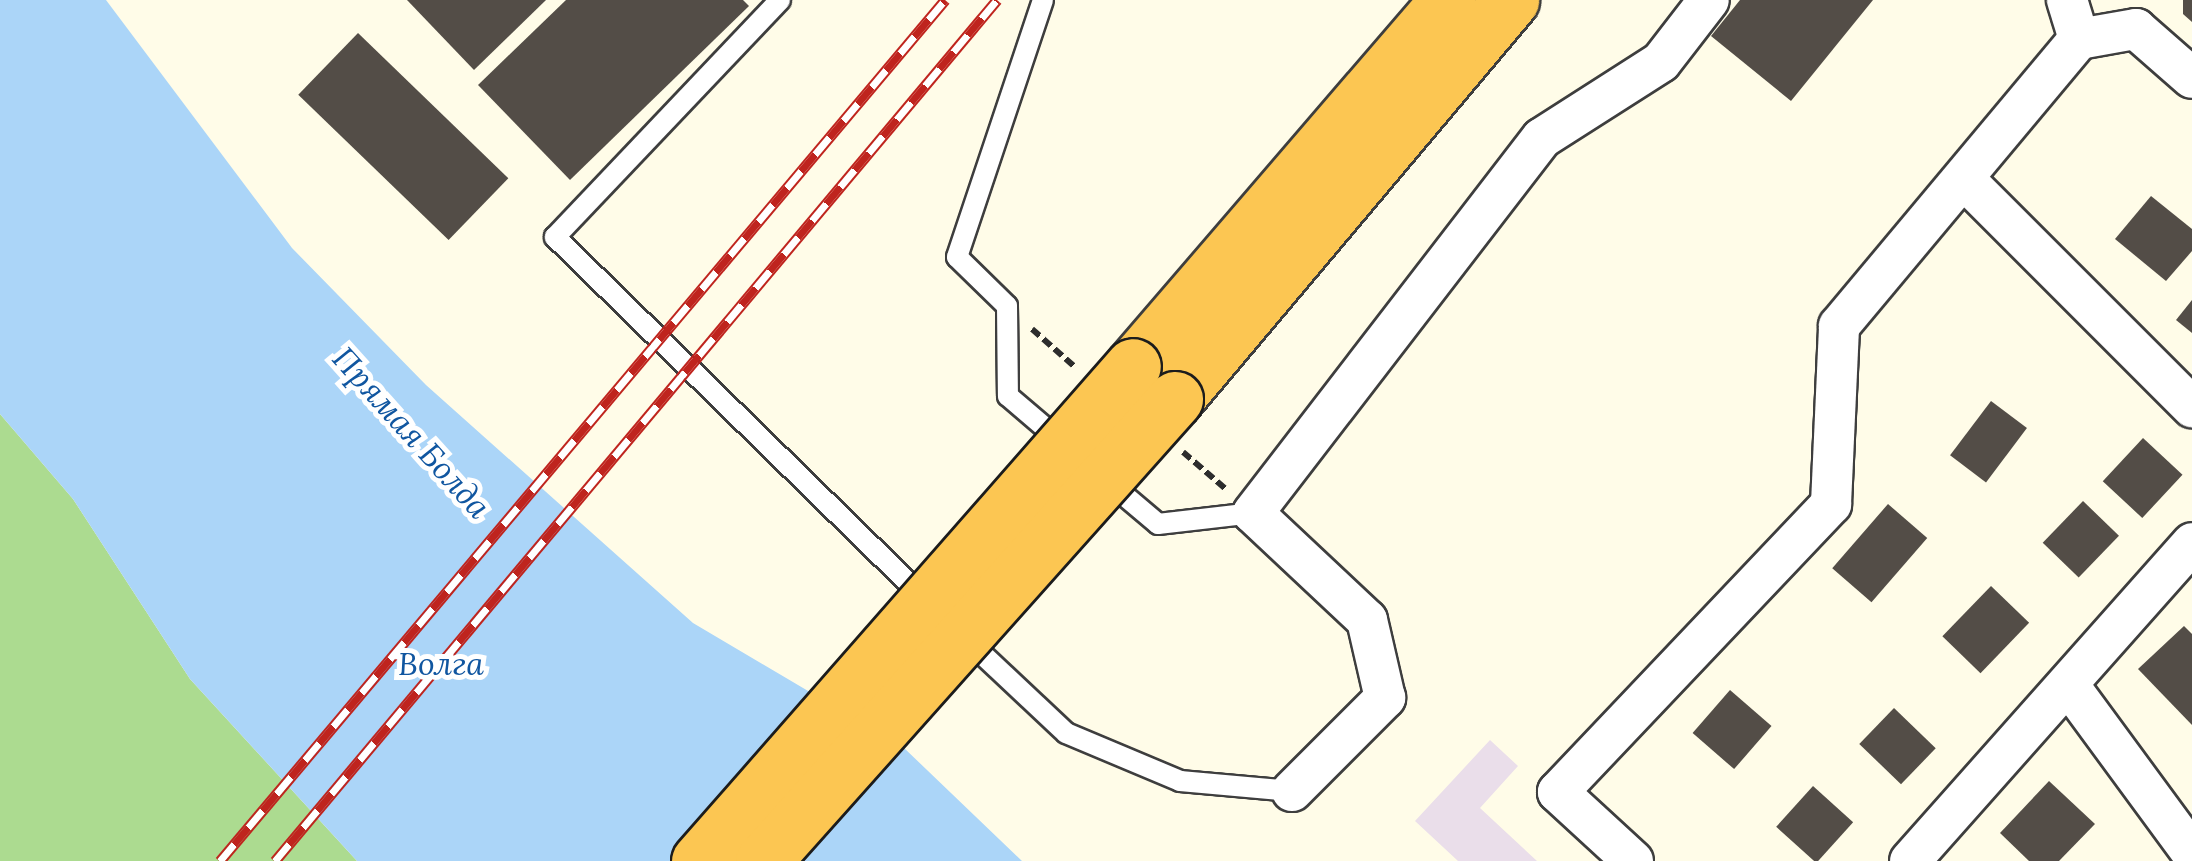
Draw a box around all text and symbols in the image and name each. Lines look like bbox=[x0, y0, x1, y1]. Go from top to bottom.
water label: Прямая Болда bbox=[324, 340, 498, 526]
water label: Волга bbox=[398, 645, 484, 683]

